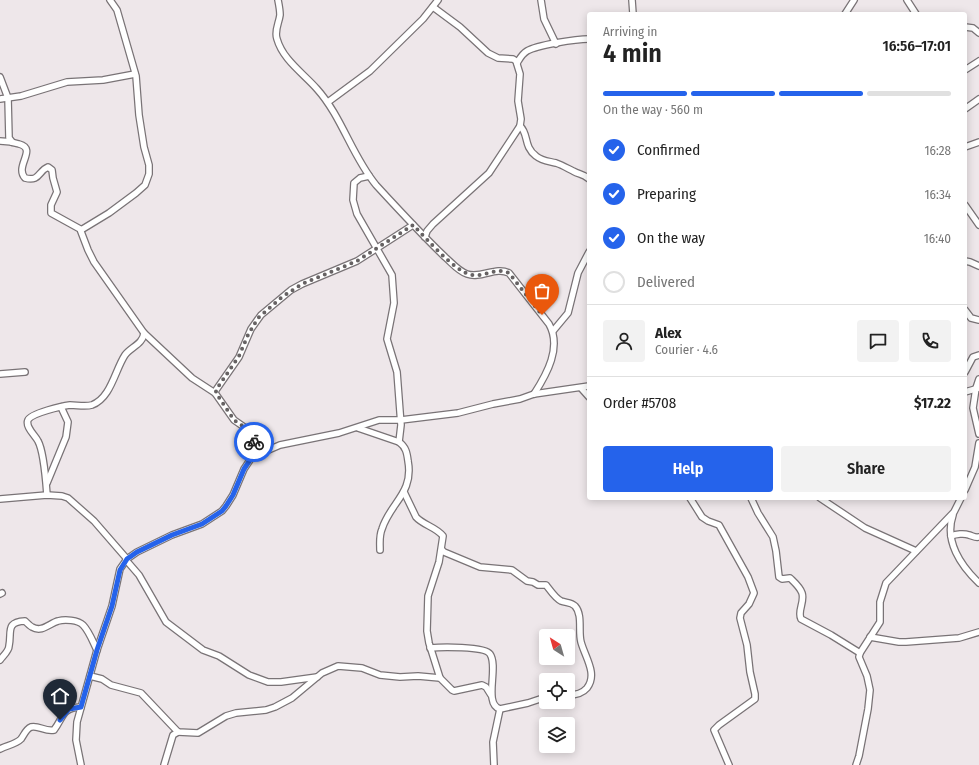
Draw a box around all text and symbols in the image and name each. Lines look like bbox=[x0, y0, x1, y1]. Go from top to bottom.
text: Arriving in bbox=[603, 24, 657, 39]
text: 16:56–17:01 bbox=[883, 37, 951, 55]
text: 4 min bbox=[603, 38, 662, 69]
text: On the way · 560 m bbox=[603, 102, 703, 117]
icon: check bbox=[603, 139, 625, 161]
text: Confirmed bbox=[637, 141, 700, 159]
text: 16:28 bbox=[924, 143, 951, 158]
icon: check bbox=[603, 183, 625, 205]
text: Preparing bbox=[637, 185, 696, 203]
text: 16:34 bbox=[925, 187, 951, 202]
icon: check bbox=[603, 227, 625, 249]
text: On the way bbox=[637, 229, 705, 247]
text: 16:40 bbox=[924, 231, 951, 246]
text: Delivered bbox=[637, 273, 695, 291]
pin bbox=[525, 274, 559, 315]
icon: bag bbox=[531, 280, 553, 302]
button: person bbox=[603, 320, 645, 362]
button: chat bbox=[857, 320, 899, 362]
button: phone bbox=[909, 320, 951, 362]
text: Alex bbox=[655, 324, 682, 342]
text: Courier · 4.6 bbox=[655, 342, 718, 357]
text: Order #5708 bbox=[603, 394, 676, 412]
text: $17.22 bbox=[914, 394, 951, 412]
courier bbox=[234, 422, 274, 462]
icon: bike bbox=[243, 431, 265, 453]
button: Help bbox=[603, 446, 773, 492]
button: Share bbox=[781, 446, 951, 492]
north arrow bbox=[539, 629, 575, 665]
map controls bbox=[539, 629, 575, 753]
button: locate bbox=[539, 673, 575, 709]
pin bbox=[43, 679, 77, 720]
icon: home bbox=[49, 685, 71, 707]
button: layers bbox=[539, 717, 575, 753]

